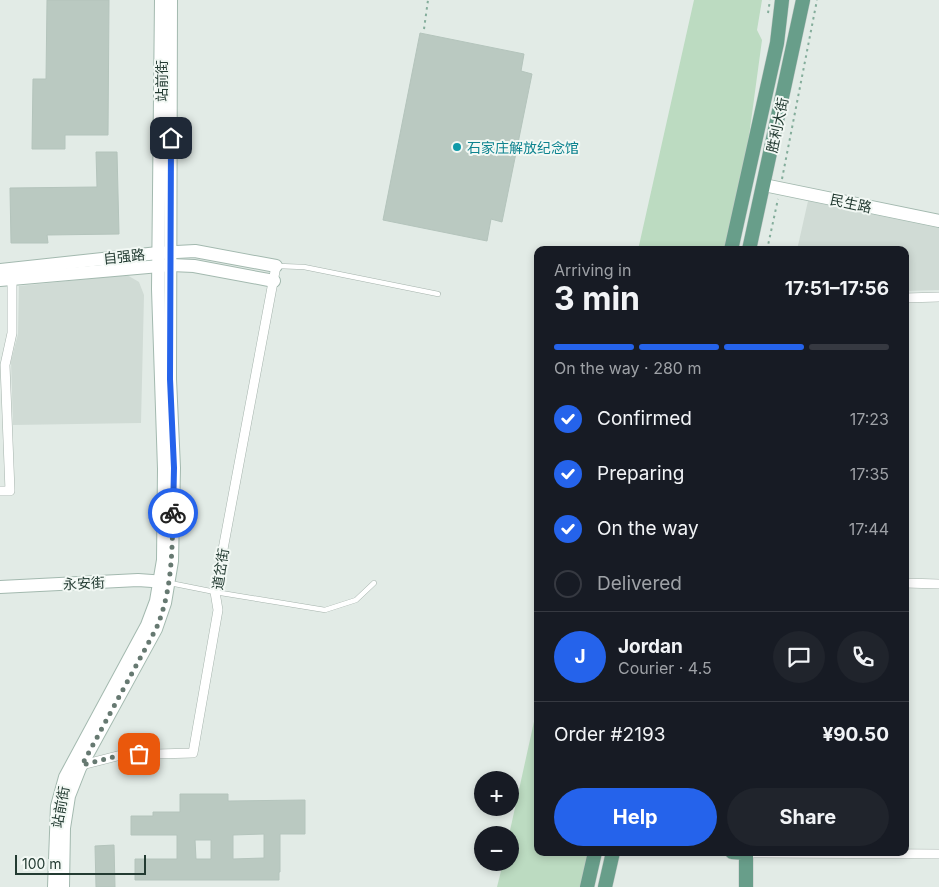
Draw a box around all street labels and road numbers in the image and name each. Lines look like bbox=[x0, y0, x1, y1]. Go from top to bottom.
street label: 站前街 bbox=[153, 60, 170, 102]
street label: 胜利大街 bbox=[763, 96, 791, 154]
street label: 民生路 bbox=[829, 190, 873, 216]
street label: 自强路 bbox=[102, 245, 146, 267]
street label: 道岔街 bbox=[208, 547, 232, 591]
street label: 永安街 bbox=[63, 573, 105, 593]
street label: 站前街 bbox=[48, 785, 72, 829]

